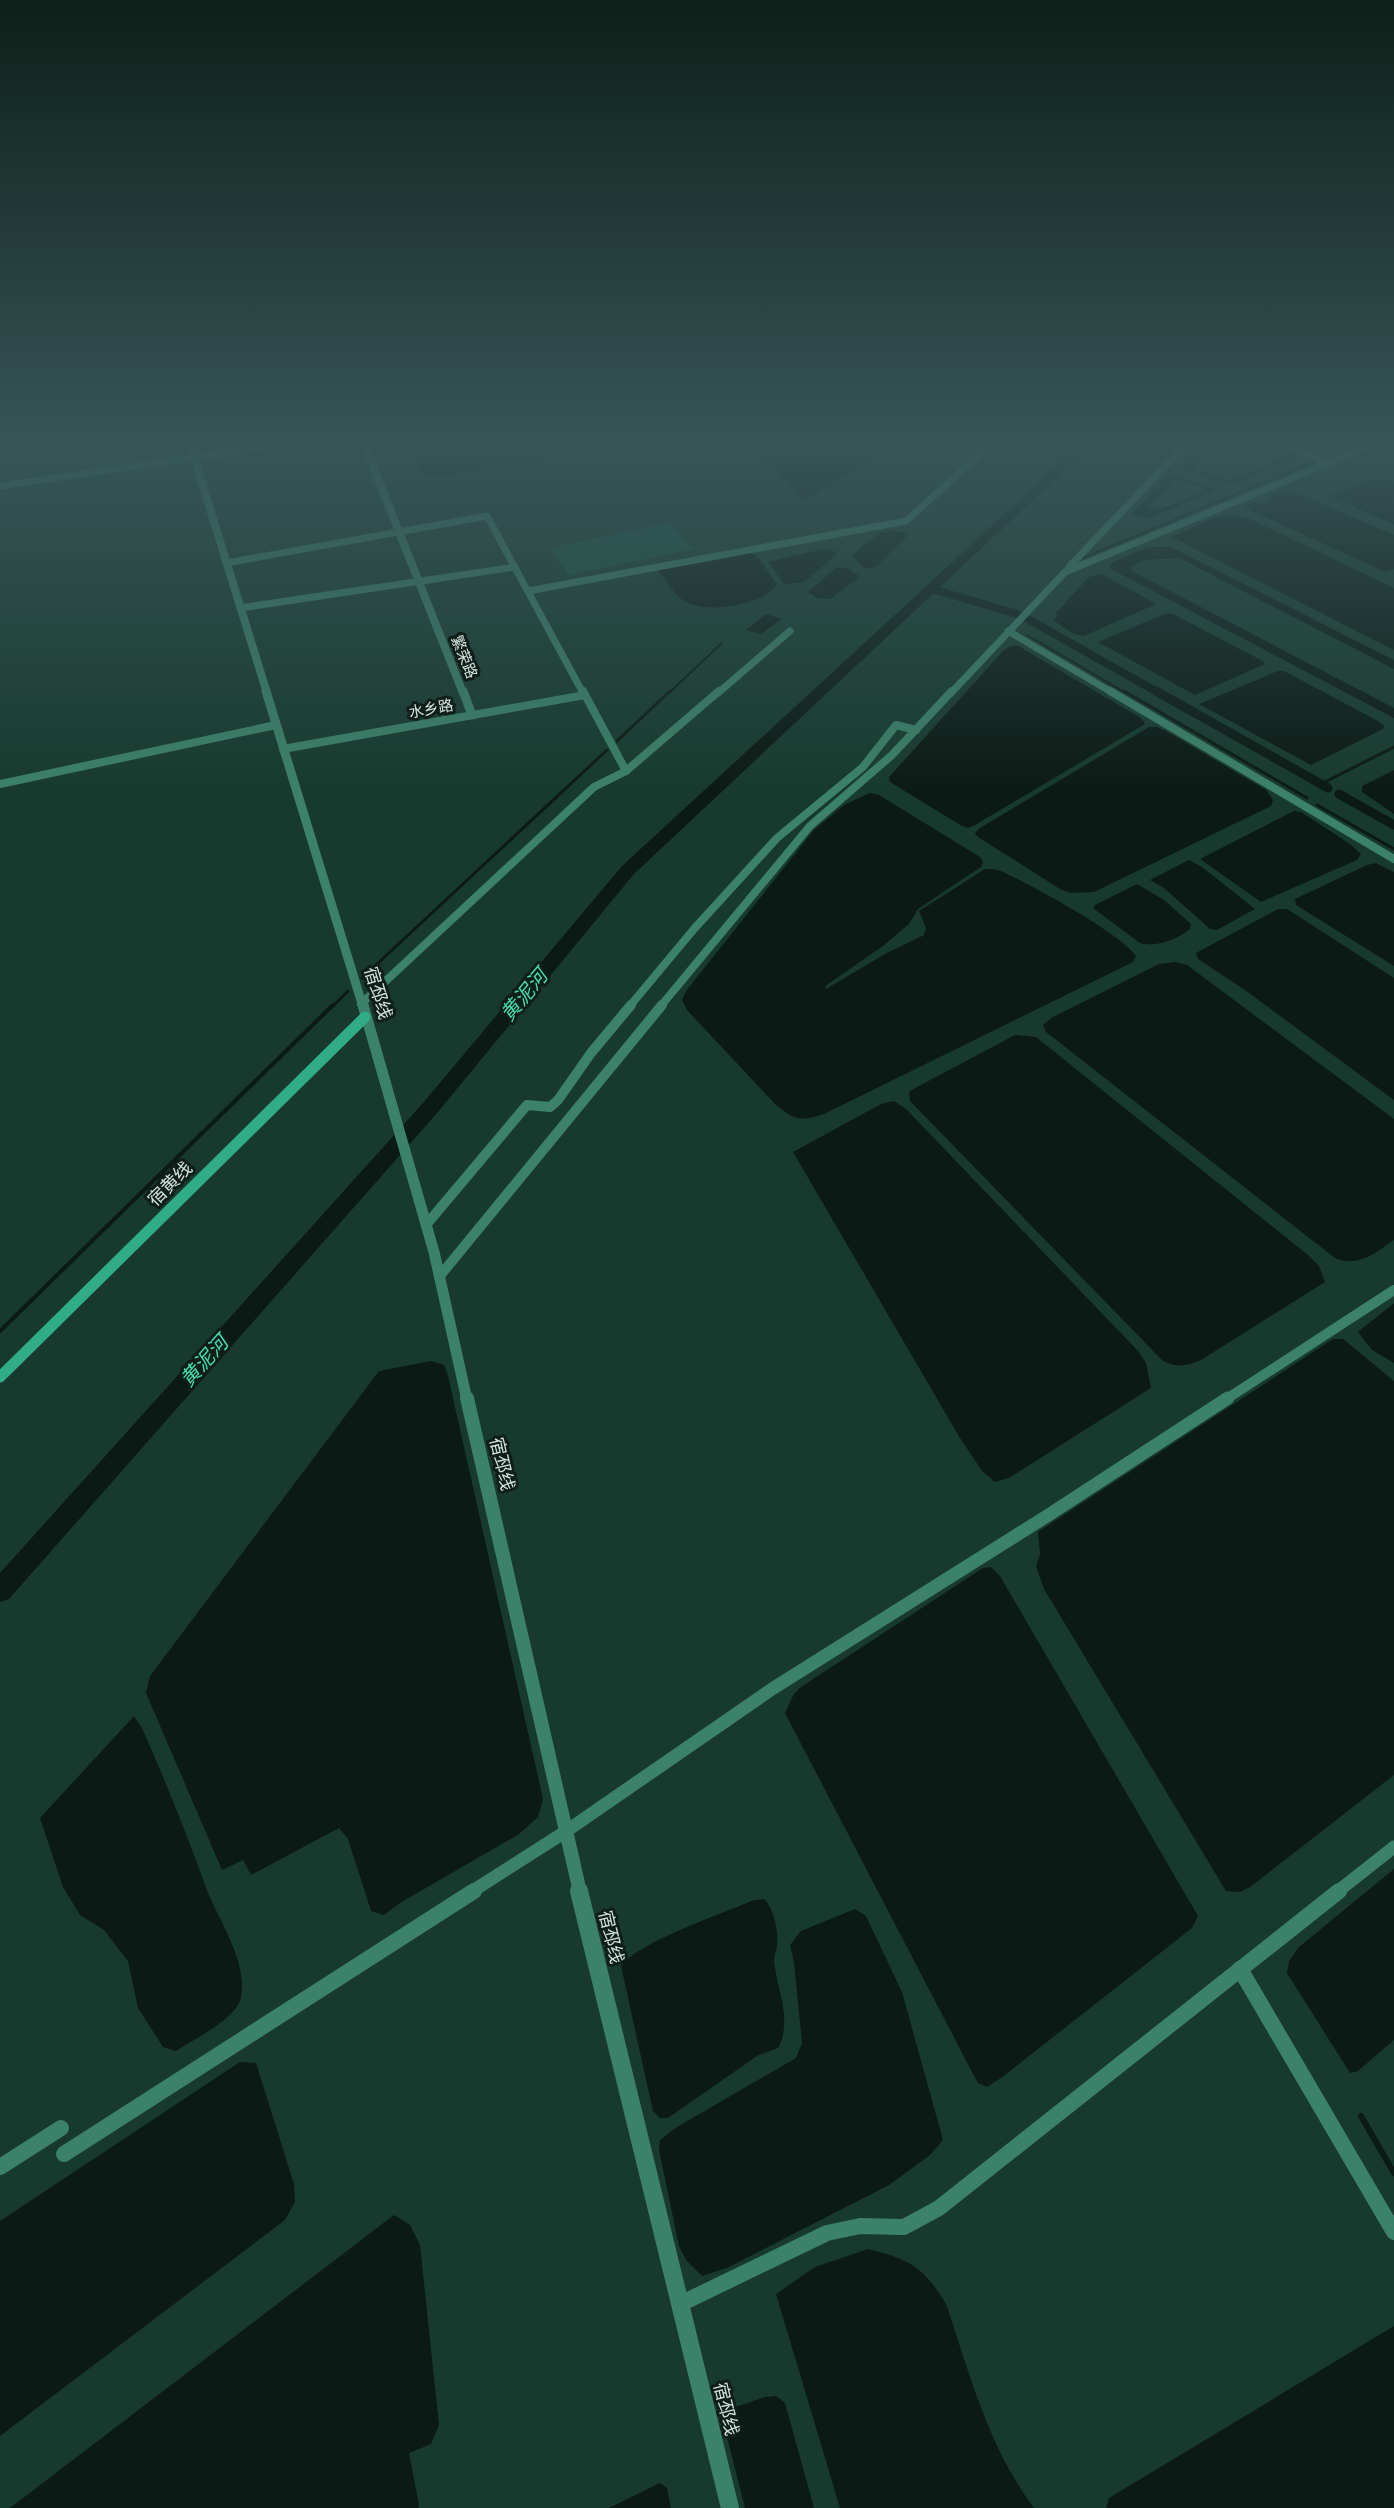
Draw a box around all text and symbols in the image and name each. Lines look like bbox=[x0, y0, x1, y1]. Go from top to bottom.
street label: 繁荣路 bbox=[448, 633, 481, 681]
street label: 水乡路 bbox=[407, 696, 455, 721]
water label: 黄泥河 bbox=[496, 961, 554, 1025]
street label: 宿邳线 bbox=[361, 964, 396, 1021]
street label: 宿黄线 bbox=[143, 1157, 195, 1209]
water label: 黄泥河 bbox=[175, 1328, 235, 1391]
street label: 宿邳线 bbox=[487, 1435, 519, 1492]
street label: 宿邳线 bbox=[596, 1908, 628, 1965]
street label: 宿邳线 bbox=[711, 2380, 743, 2437]

